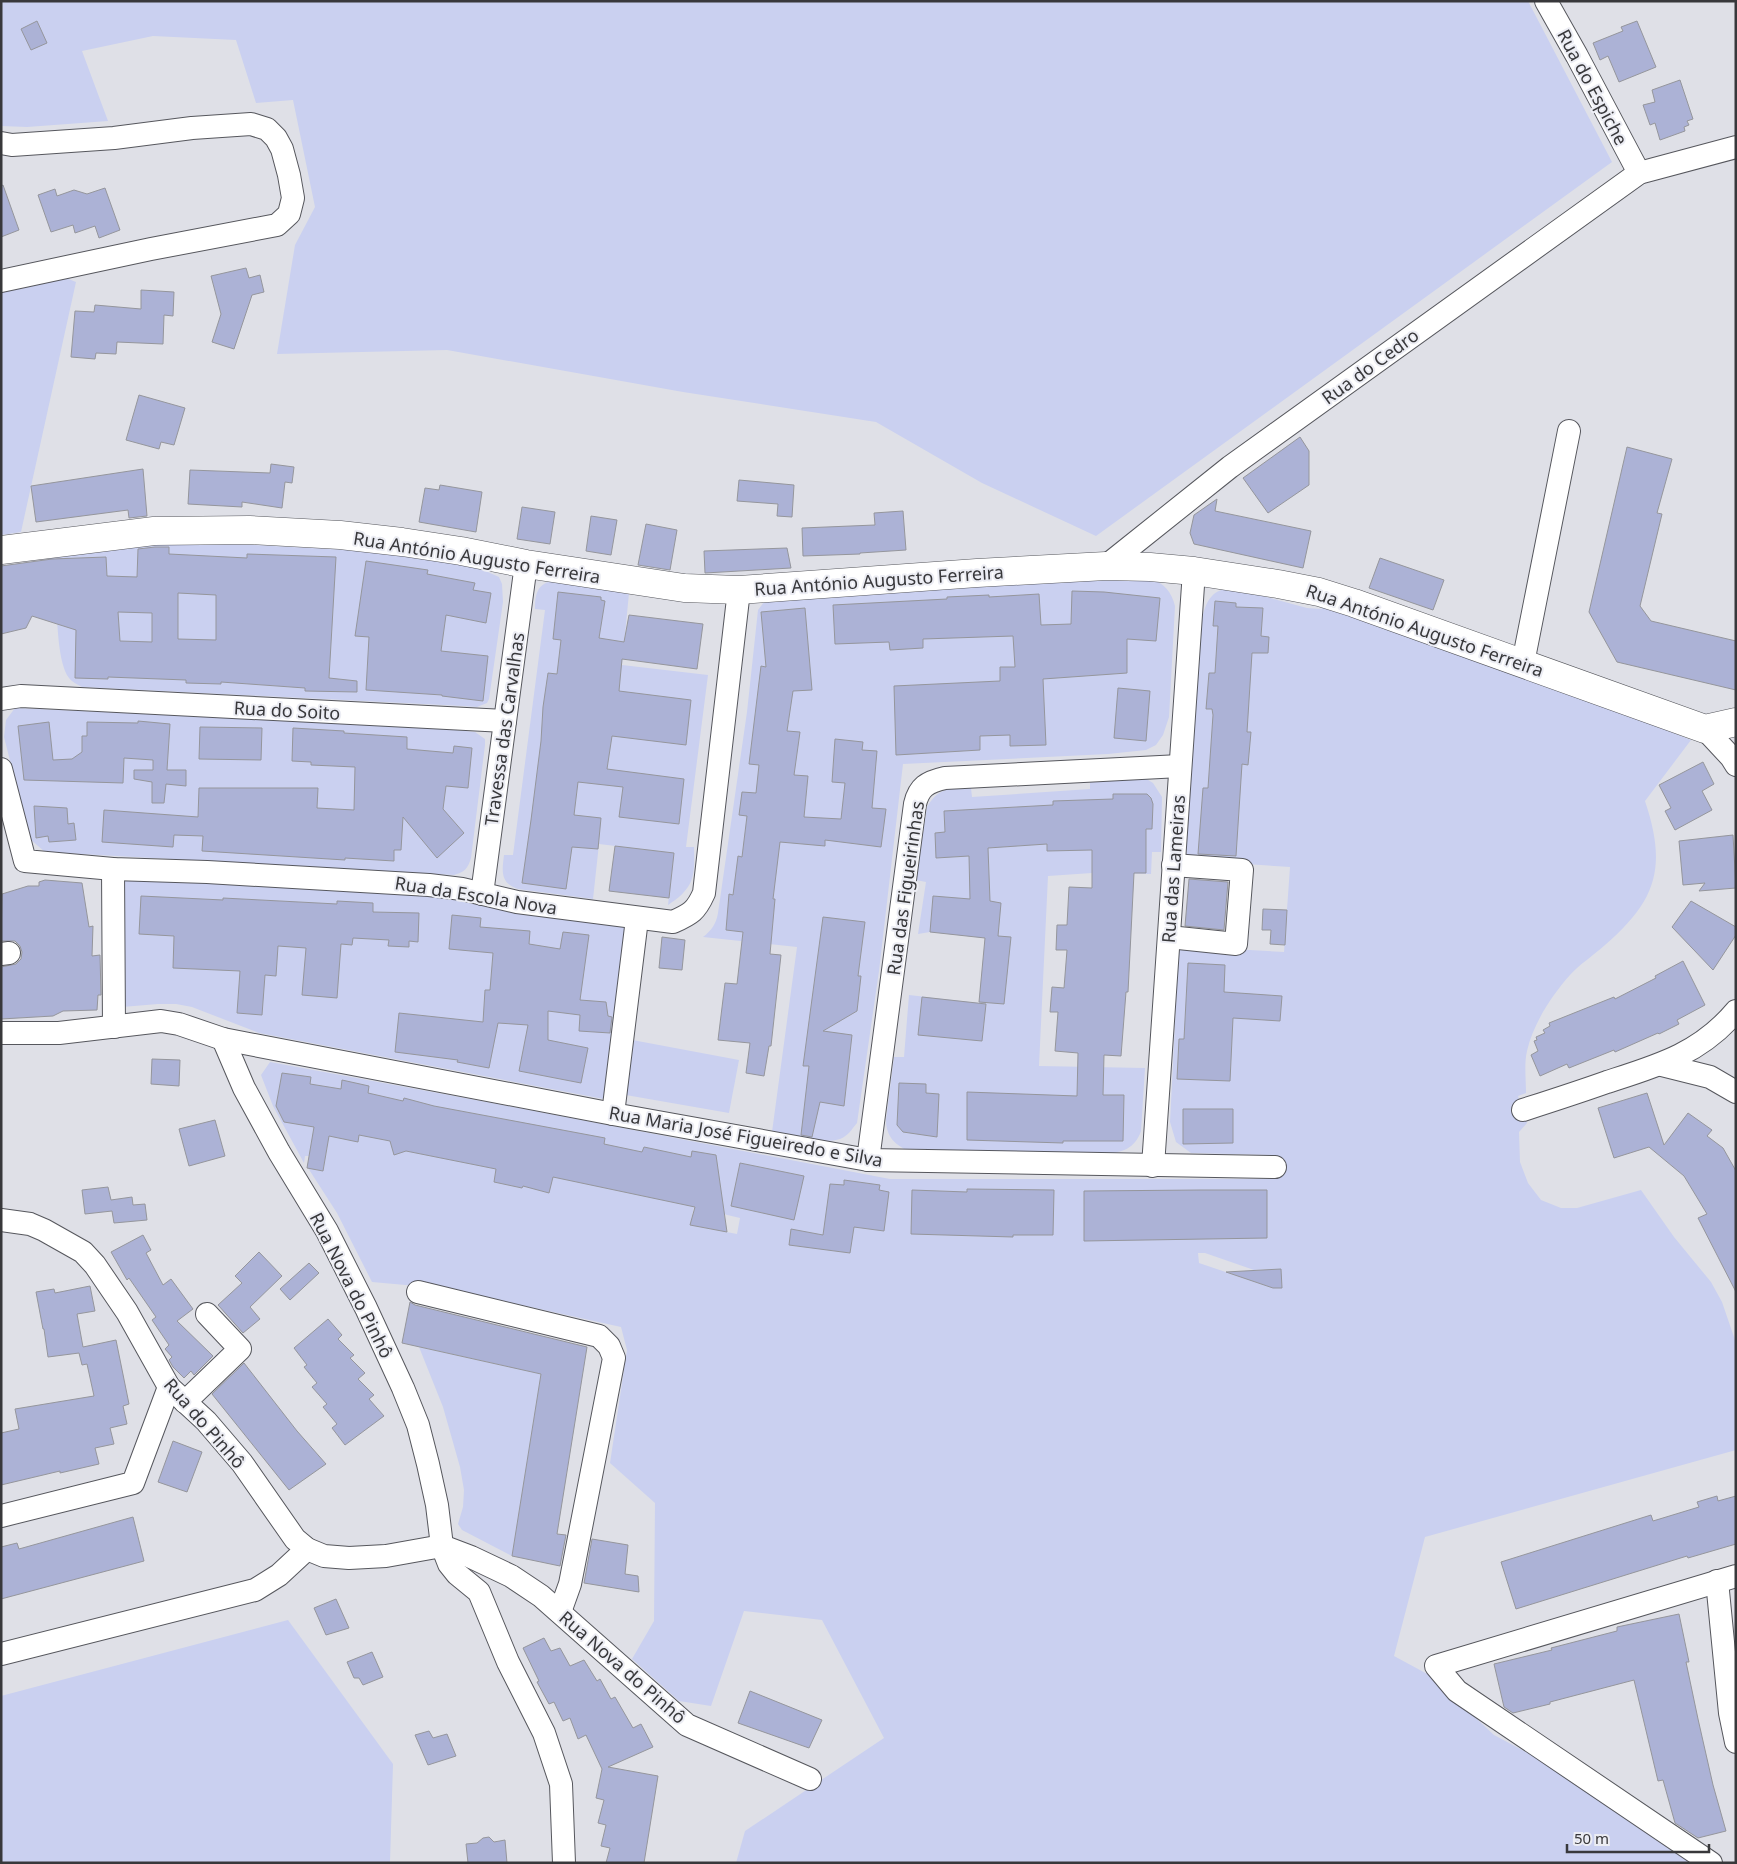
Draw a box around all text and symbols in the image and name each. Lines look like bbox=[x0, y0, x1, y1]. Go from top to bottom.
street label: Rua do Espiche bbox=[1552, 25, 1634, 149]
street label: Rua do Cedro bbox=[1317, 323, 1423, 409]
street label: Rua António Augusto Ferreira bbox=[352, 526, 602, 588]
street label: Rua António Augusto Ferreira bbox=[753, 559, 1005, 601]
street label: Rua António Augusto Ferreira bbox=[1303, 578, 1547, 682]
street label: Travessa das Carvalhas bbox=[479, 631, 529, 827]
street label: Rua do Soito bbox=[233, 695, 341, 725]
street label: Rua das Lameiras bbox=[1156, 794, 1190, 944]
street label: Rua das Figueirinhas bbox=[881, 799, 929, 977]
street label: Rua da Escola Nova bbox=[393, 870, 559, 920]
street label: Rua Maria José Figueiredo e Silva bbox=[607, 1100, 885, 1172]
street label: Rua Nova do Pinhô bbox=[305, 1208, 399, 1362]
street label: Rua do Pinhô bbox=[159, 1373, 251, 1473]
street label: Rua Nova do Pinhô bbox=[555, 1605, 691, 1729]
scale bar bbox=[1567, 1822, 1710, 1854]
text: 50 m bbox=[1574, 1828, 1609, 1848]

